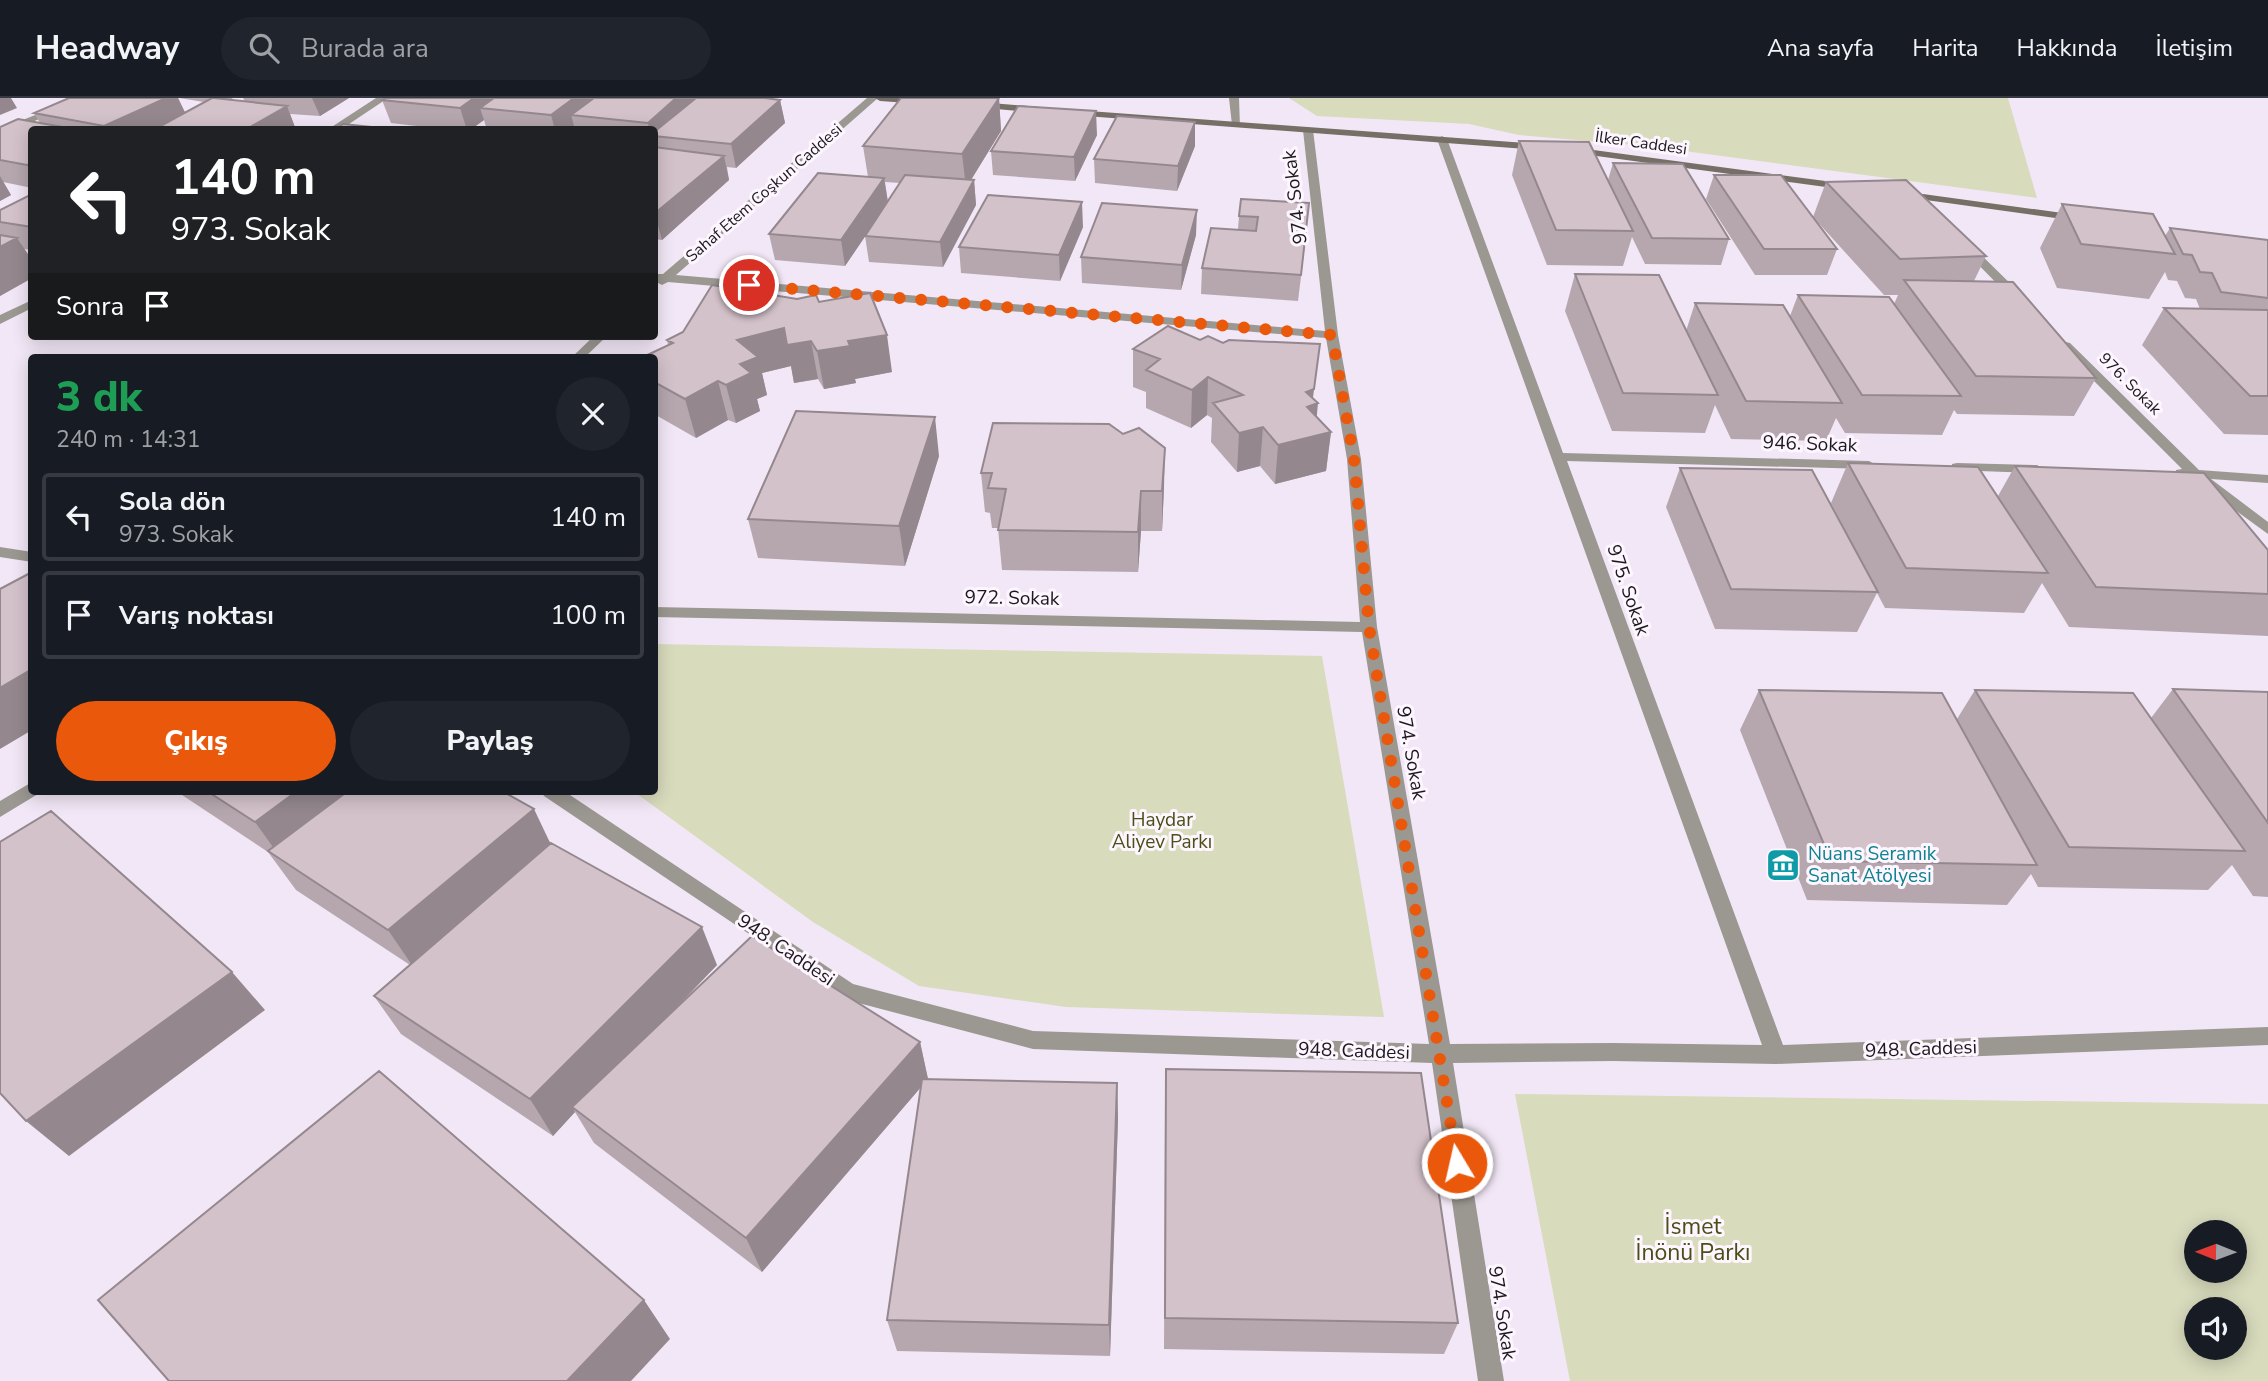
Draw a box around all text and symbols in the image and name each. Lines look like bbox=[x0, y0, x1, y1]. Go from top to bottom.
search box bbox=[221, 17, 711, 80]
text: Headway bbox=[35, 26, 179, 71]
icon: search bbox=[245, 29, 283, 67]
text: Burada ara bbox=[301, 31, 429, 66]
text: Ana sayfa bbox=[1767, 32, 1874, 64]
text: Harita bbox=[1912, 32, 1979, 64]
text: Hakkında bbox=[2017, 32, 2117, 64]
text: İletişim bbox=[2155, 32, 2233, 64]
street label: Sahaf Etem Coşkun Caddesi bbox=[681, 119, 847, 267]
street label: İlker Caddesi bbox=[1594, 126, 1688, 160]
text: 140 m bbox=[171, 144, 315, 211]
street label: 974. Sokak bbox=[1276, 148, 1314, 246]
icon: left bbox=[56, 154, 147, 245]
text: 973. Sokak bbox=[171, 208, 330, 251]
pin bbox=[719, 255, 779, 315]
icon: arrive bbox=[730, 266, 768, 304]
icon: arrive bbox=[138, 287, 176, 325]
text: Sonra bbox=[56, 289, 124, 324]
street label: 976. Sokak bbox=[2094, 348, 2167, 421]
text: 3 dk bbox=[56, 369, 142, 426]
button: close bbox=[556, 377, 630, 451]
text: 240 m · 14:31 bbox=[56, 424, 201, 455]
street label: 946. Sokak bbox=[1762, 429, 1858, 459]
text: Sola dön bbox=[119, 484, 226, 519]
icon: left bbox=[60, 498, 98, 536]
text: 140 m bbox=[550, 500, 626, 535]
text: 973. Sokak bbox=[119, 519, 234, 550]
street label: 975. Sokak bbox=[1600, 541, 1656, 639]
street label: 972. Sokak bbox=[964, 584, 1060, 612]
icon: arrive bbox=[60, 596, 98, 634]
text: Varış noktası bbox=[119, 598, 274, 633]
text: 100 m bbox=[550, 598, 626, 633]
button: Çıkış bbox=[56, 701, 336, 781]
button: Paylaş bbox=[350, 701, 630, 781]
street label: 974. Sokak bbox=[1390, 704, 1432, 802]
park label: Haydar Aliyev Parkı bbox=[1112, 807, 1212, 855]
place label: Nüans Seramik Sanat Atölyesi bbox=[1808, 841, 1937, 889]
museum icon: Nüans Seramik Sanat Atölyesi bbox=[1764, 846, 1802, 884]
street label: 948. Caddesi bbox=[732, 908, 840, 992]
street label: 948. Caddesi bbox=[1865, 1034, 1977, 1064]
street label: 948. Caddesi bbox=[1298, 1036, 1410, 1066]
position arrow bbox=[1420, 1126, 1494, 1200]
park label: İsmet İnönü Parkı bbox=[1636, 1211, 1750, 1268]
north arrow bbox=[2184, 1220, 2247, 1283]
map controls bbox=[2184, 1220, 2247, 1360]
street label: 974. Sokak bbox=[1482, 1264, 1522, 1362]
button: sound bbox=[2184, 1297, 2247, 1360]

